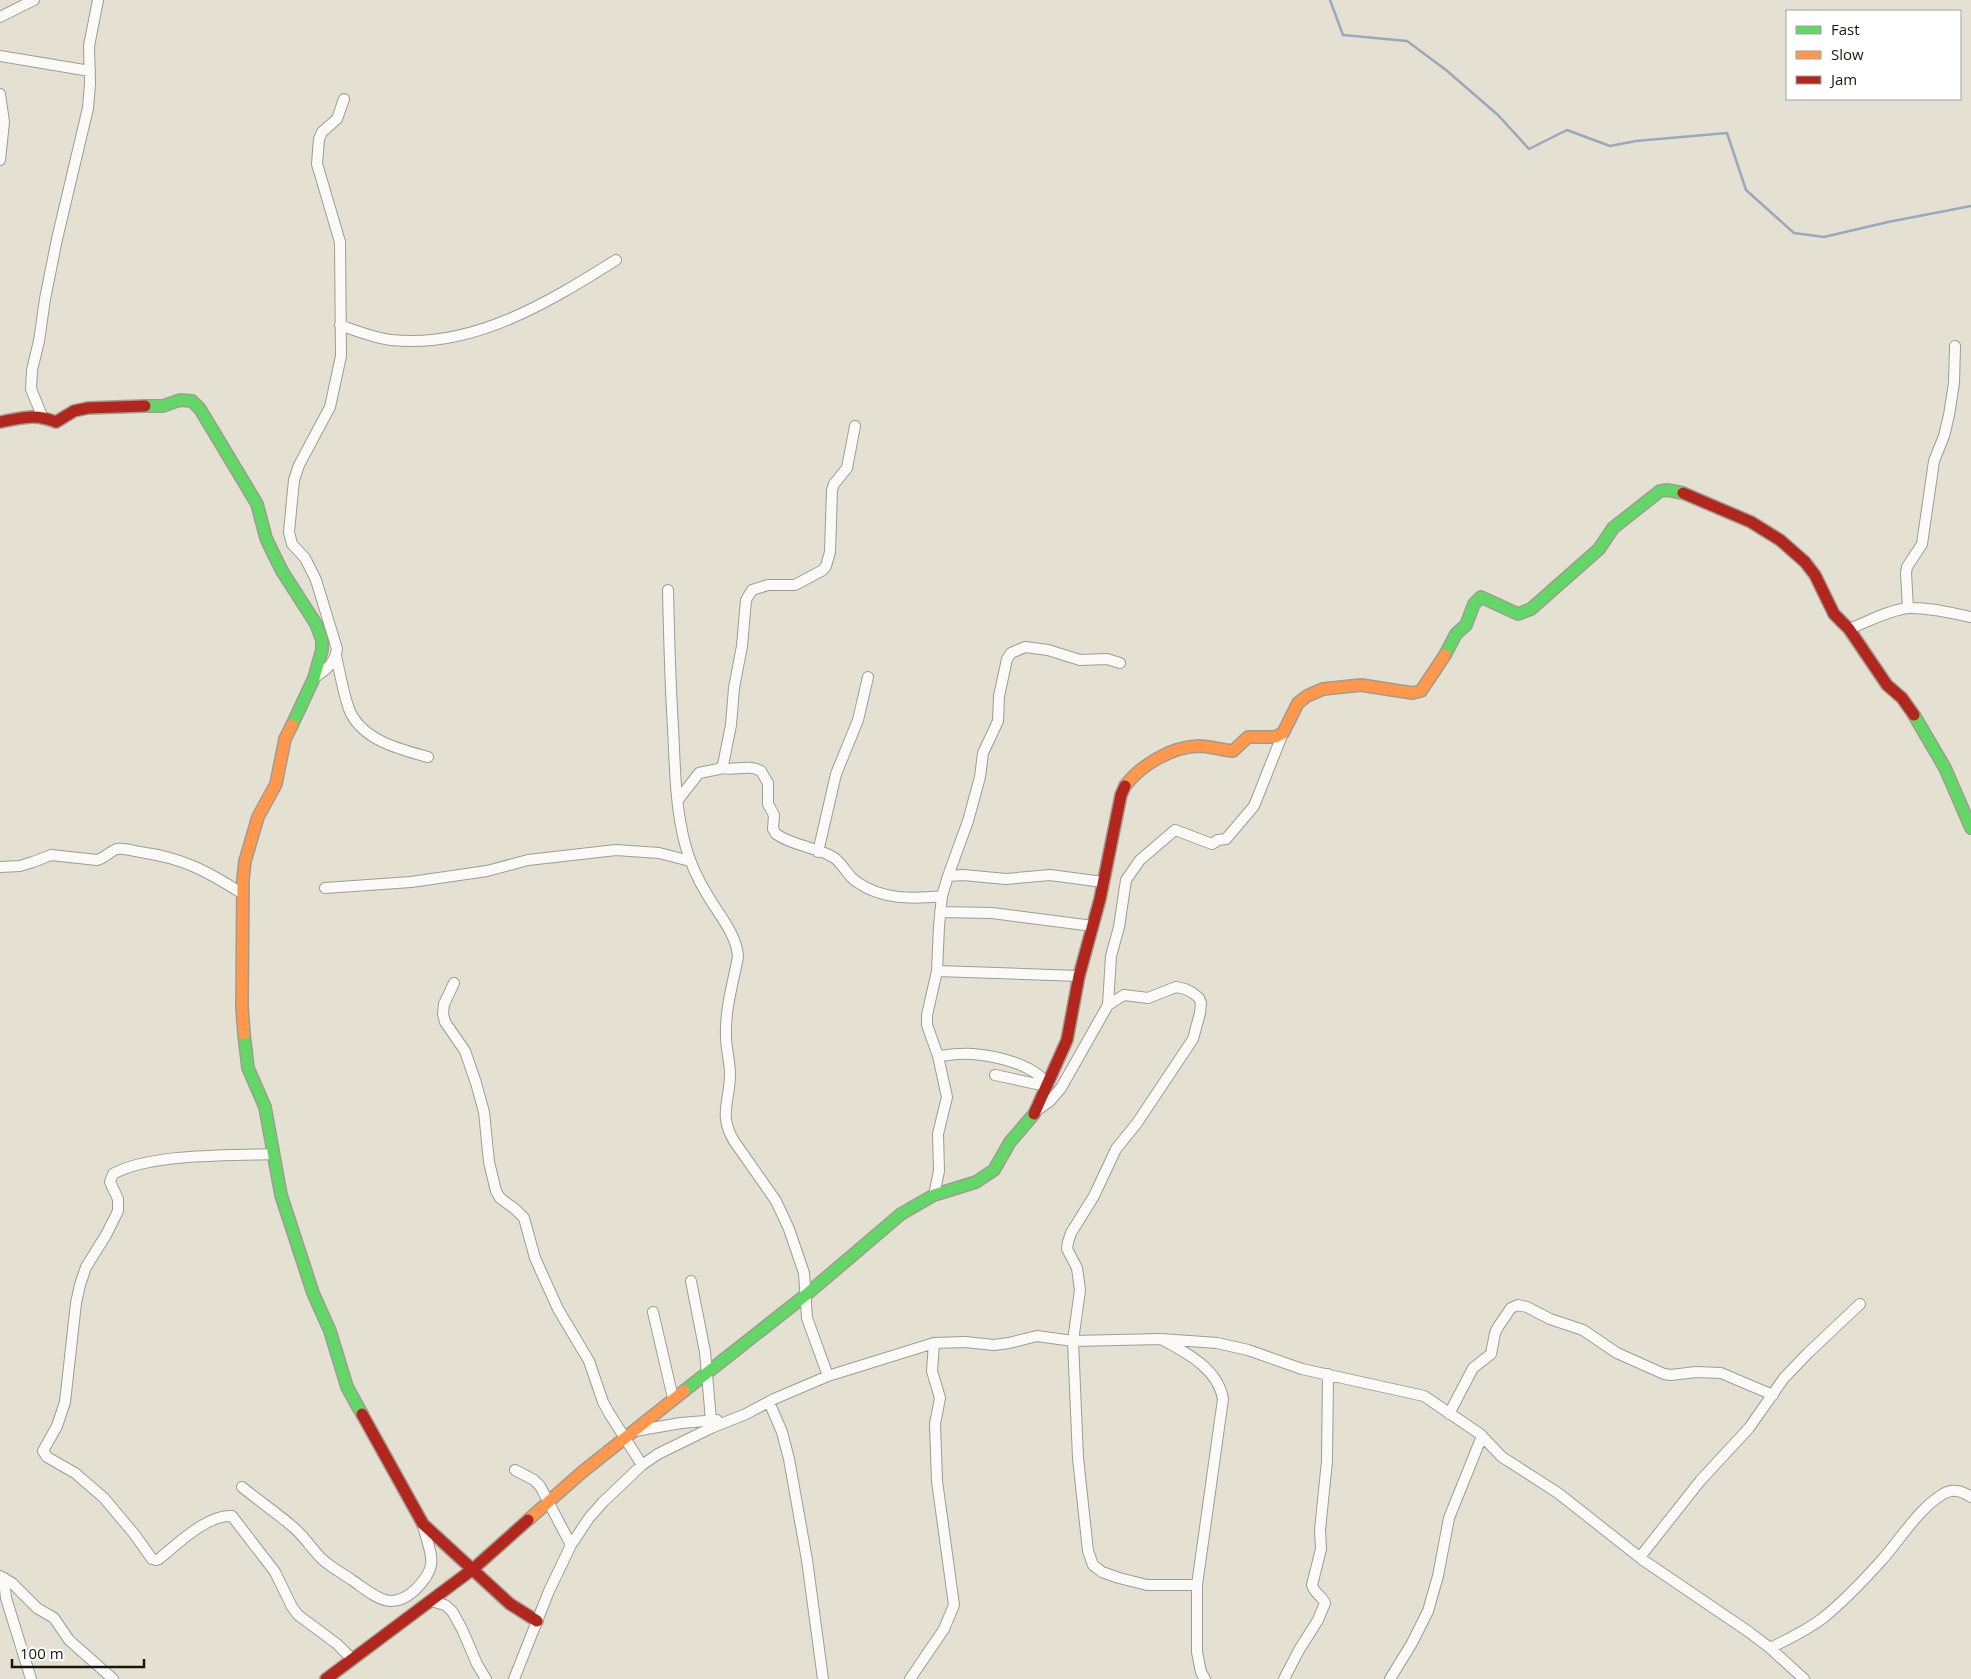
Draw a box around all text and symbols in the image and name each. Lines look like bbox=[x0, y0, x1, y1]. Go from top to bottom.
legend bbox=[1786, 10, 1961, 100]
text: Fast bbox=[1831, 19, 1860, 39]
text: Slow bbox=[1831, 44, 1864, 64]
text: Jam bbox=[1829, 69, 1857, 89]
scale bar bbox=[12, 1636, 145, 1668]
text: 100 m bbox=[20, 1643, 64, 1663]

